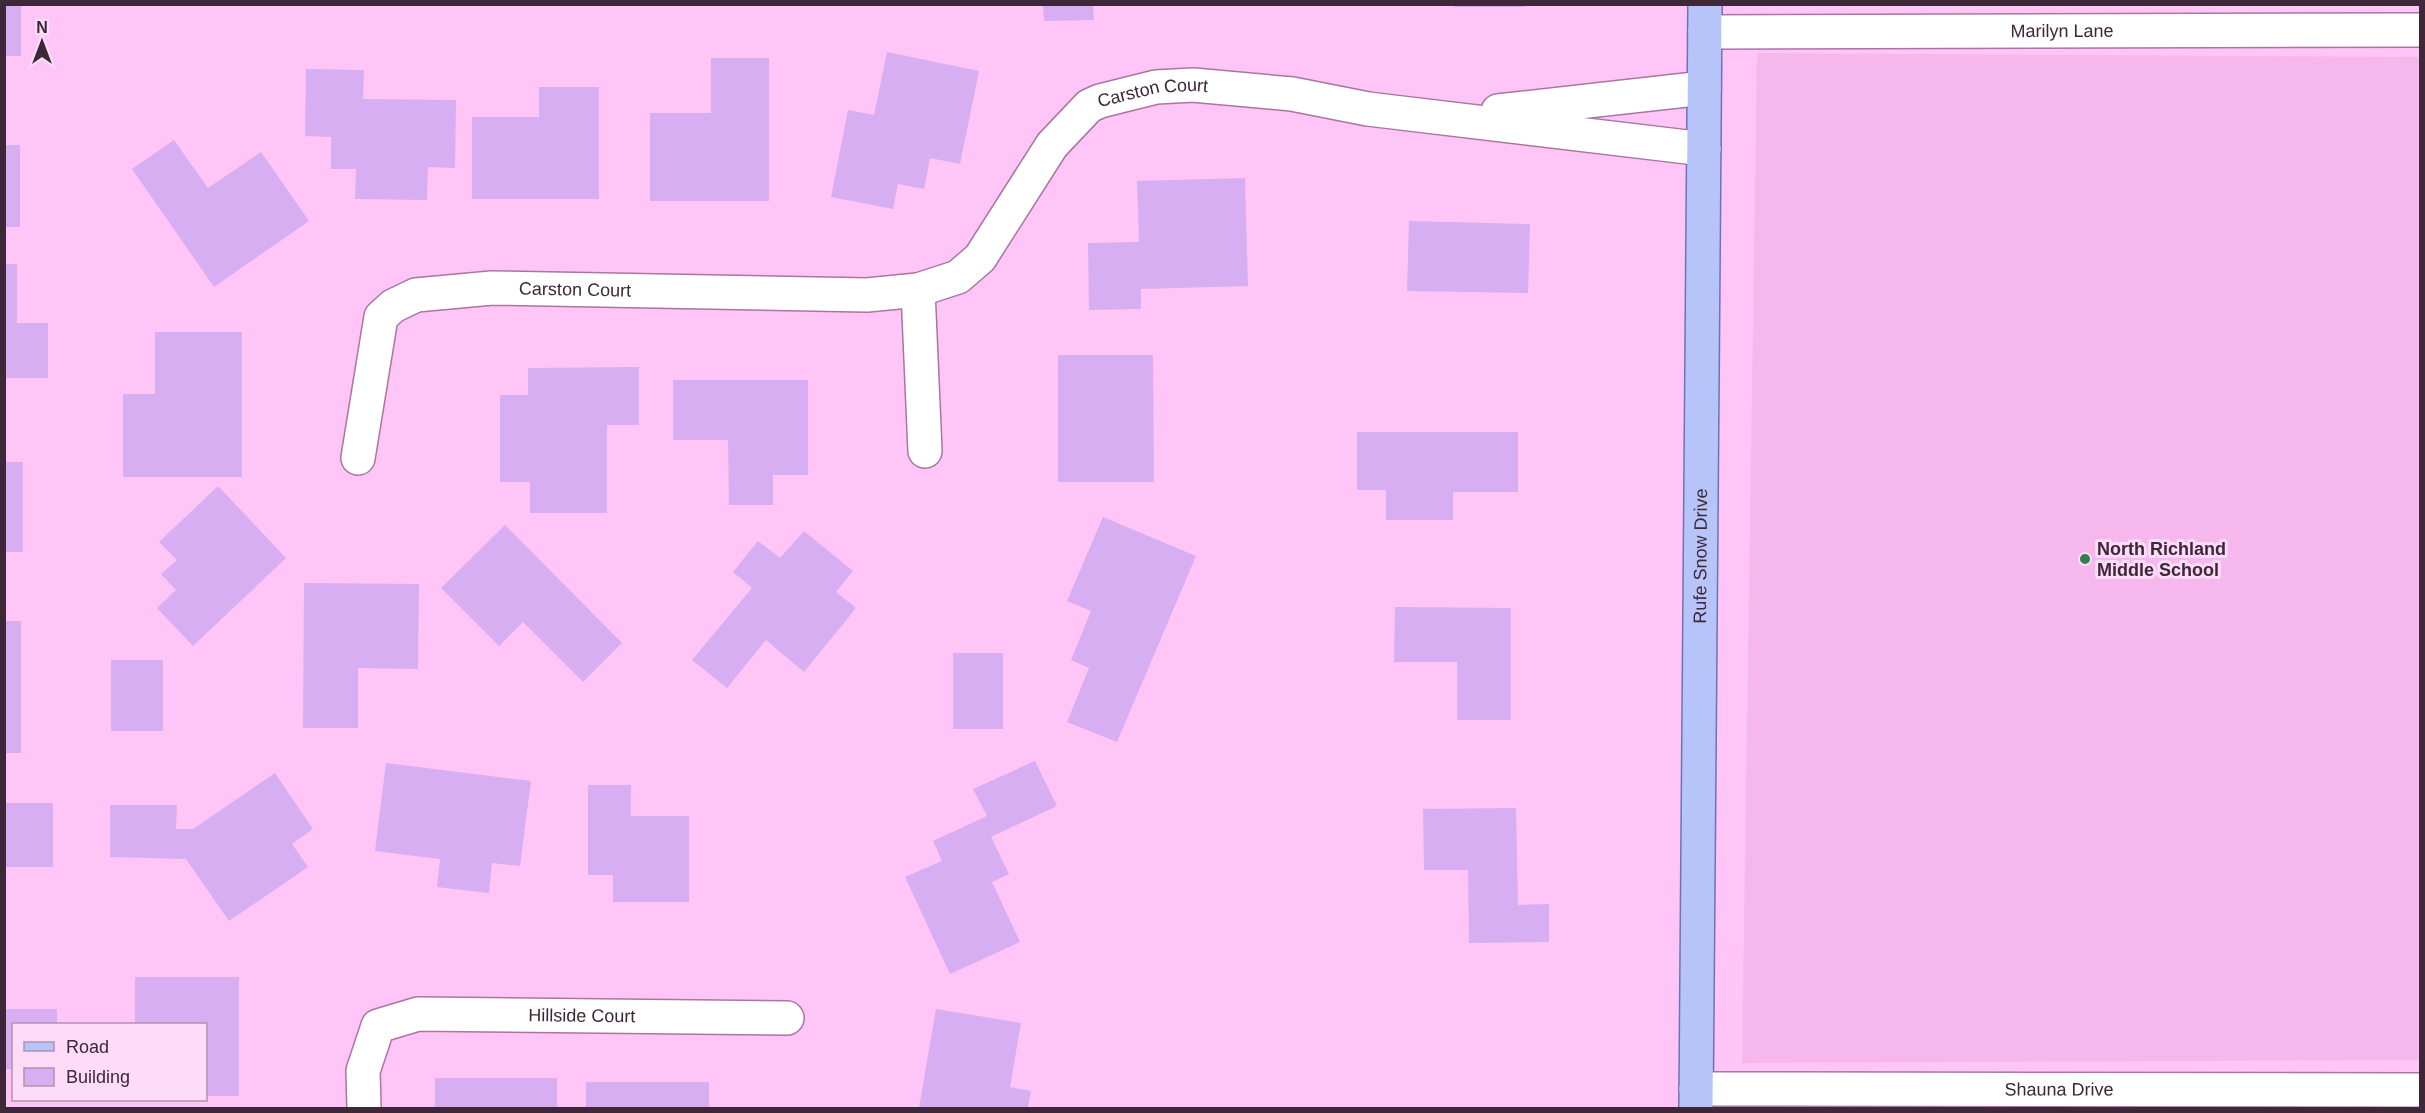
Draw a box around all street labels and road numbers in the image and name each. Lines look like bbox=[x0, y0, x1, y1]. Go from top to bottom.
street label: Marilyn Lane bbox=[2010, 21, 2114, 41]
street label: Carston Court bbox=[1095, 75, 1209, 111]
street label: Carston Court bbox=[519, 279, 631, 301]
street label: Rufe Snow Drive bbox=[1690, 488, 1711, 624]
street label: Hillside Court bbox=[528, 1005, 635, 1026]
street label: Shauna Drive bbox=[2004, 1079, 2114, 1100]

